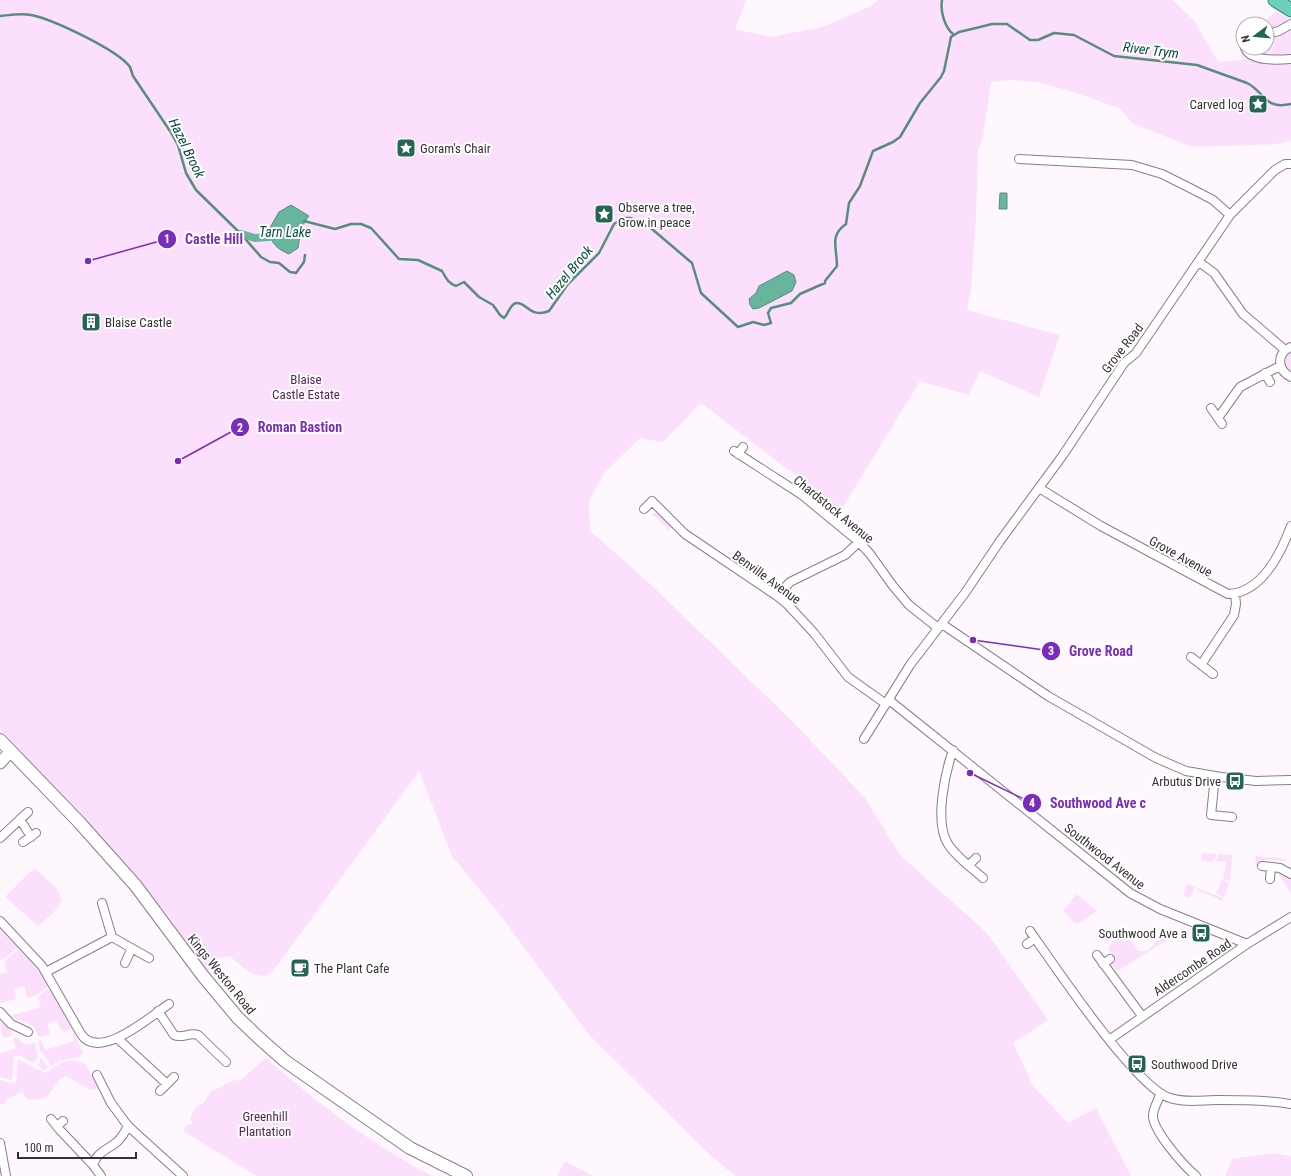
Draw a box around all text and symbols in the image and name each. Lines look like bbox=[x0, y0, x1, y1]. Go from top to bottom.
north arrow bbox=[1235, 16, 1275, 56]
text: N bbox=[1239, 33, 1253, 44]
water label: River Trym bbox=[1122, 39, 1180, 61]
place icon: Carved log bbox=[1247, 93, 1269, 115]
place label: Carved log bbox=[1189, 97, 1244, 112]
water label: Hazel Brook bbox=[166, 115, 209, 181]
place icon: Goram's Chair bbox=[395, 137, 417, 159]
place label: Goram's Chair bbox=[420, 141, 491, 156]
place label: Observe a tree, Grow in peace bbox=[618, 200, 695, 230]
place icon: Observe a tree, Grow in peace bbox=[593, 203, 615, 225]
water label: Tarn Lake bbox=[259, 224, 311, 240]
callout: Castle Hill bbox=[157, 226, 251, 252]
text: Castle Hill bbox=[185, 231, 243, 247]
text: 1 bbox=[164, 232, 170, 246]
water label: Hazel Brook bbox=[542, 241, 596, 302]
building icon: Blaise Castle bbox=[80, 311, 102, 333]
place label: Blaise Castle bbox=[105, 315, 172, 330]
street label: Grove Road bbox=[1098, 321, 1146, 376]
park label: Blaise Castle Estate bbox=[272, 372, 340, 402]
callout: Roman Bastion bbox=[230, 414, 350, 440]
text: Roman Bastion bbox=[258, 419, 342, 435]
text: 2 bbox=[237, 421, 243, 435]
street label: Chardstock Avenue bbox=[791, 473, 877, 546]
street label: Grove Avenue bbox=[1147, 533, 1215, 580]
street label: Benville Avenue bbox=[730, 548, 804, 607]
callout: Grove Road bbox=[1041, 638, 1140, 664]
text: Grove Road bbox=[1069, 643, 1133, 659]
text: 3 bbox=[1048, 644, 1054, 658]
bus stop icon: Arbutus Drive bbox=[1224, 770, 1246, 792]
place label: Arbutus Drive bbox=[1152, 774, 1221, 789]
callout: Southwood Ave c bbox=[1022, 790, 1154, 816]
text: Southwood Ave c bbox=[1050, 795, 1147, 811]
text: 4 bbox=[1029, 796, 1035, 810]
street label: Southwood Avenue bbox=[1061, 820, 1148, 892]
bus stop icon: Southwood Ave a bbox=[1190, 922, 1212, 944]
place label: Southwood Ave a bbox=[1098, 926, 1187, 941]
street label: Kings Weston Road bbox=[185, 931, 259, 1018]
street label: Aldercombe Road bbox=[1150, 936, 1234, 999]
cafe icon: The Plant Cafe bbox=[289, 957, 311, 979]
place label: The Plant Cafe bbox=[314, 961, 389, 976]
bus stop icon: Southwood Drive bbox=[1126, 1053, 1148, 1075]
place label: Southwood Drive bbox=[1151, 1057, 1238, 1072]
park label: Greenhill Plantation bbox=[239, 1109, 291, 1139]
scale bar bbox=[18, 1134, 136, 1160]
text: 100 m bbox=[24, 1141, 54, 1155]

